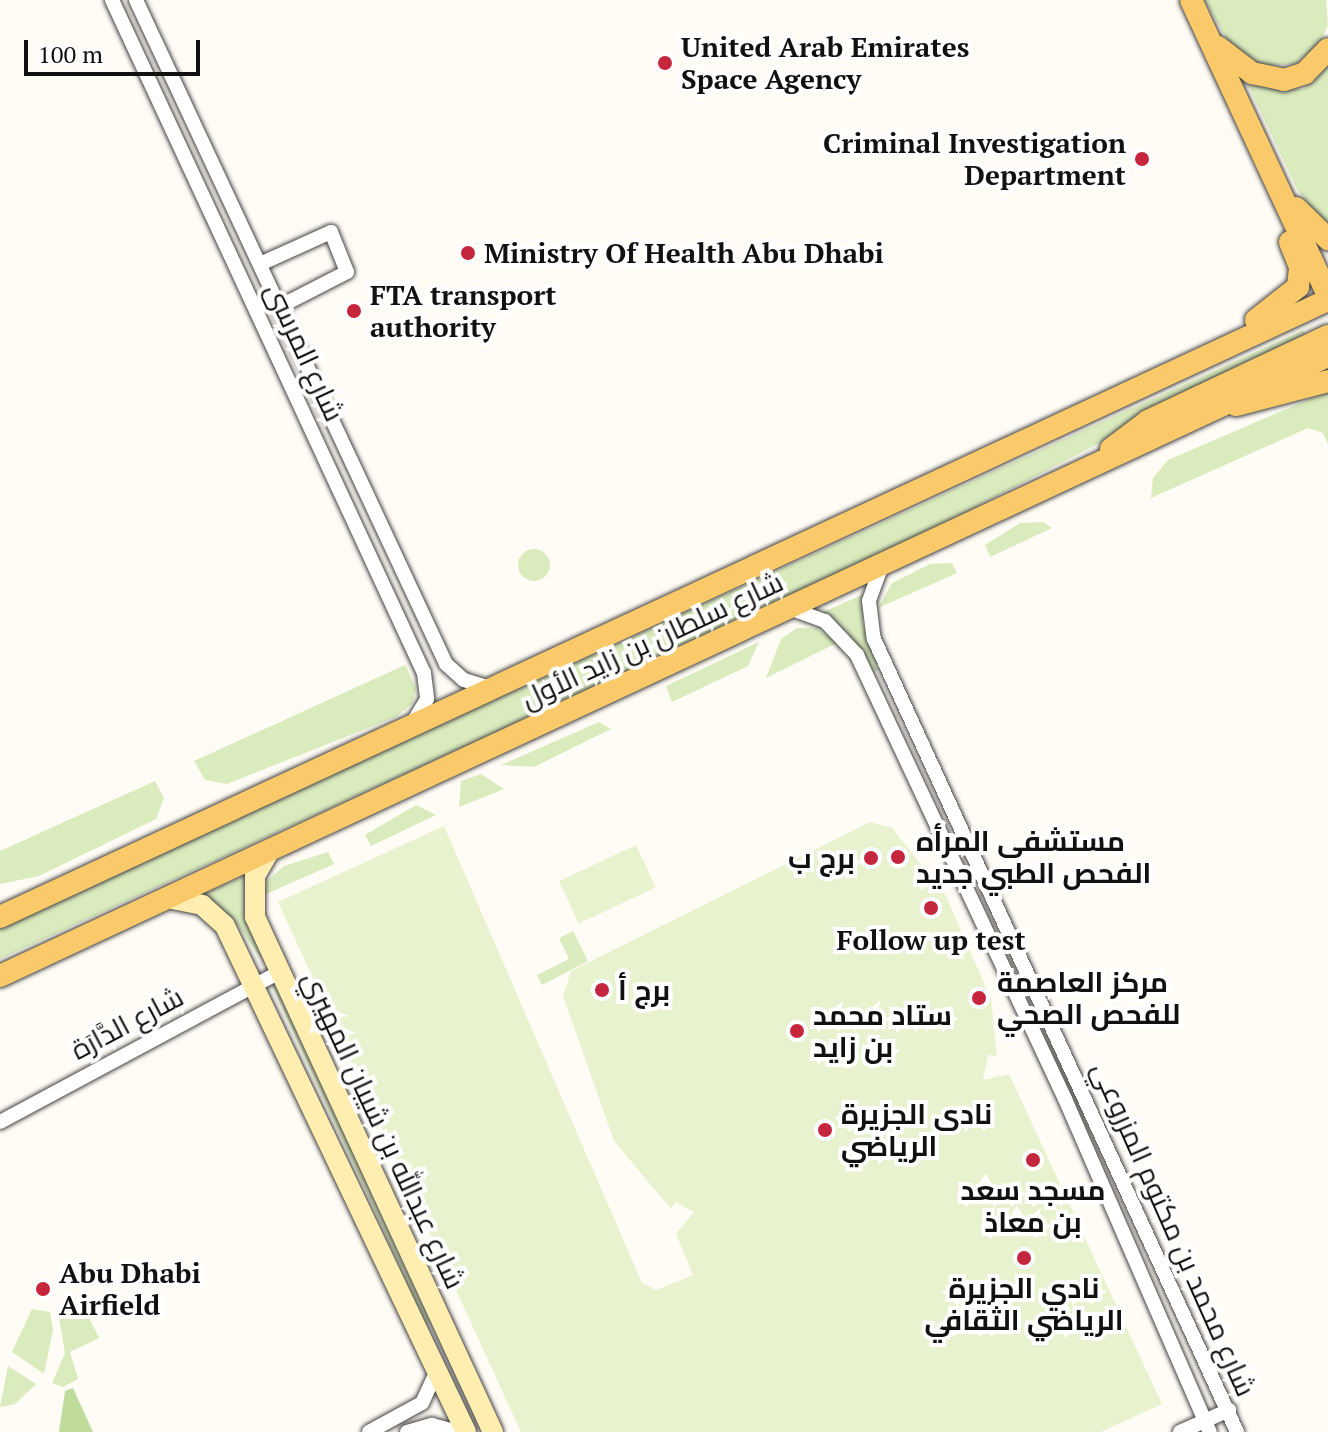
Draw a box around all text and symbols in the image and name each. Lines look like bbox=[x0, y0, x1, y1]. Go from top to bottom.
scale bar bbox=[28, 24, 204, 74]
place label: United Arab Emirates Space Agency bbox=[681, 30, 970, 96]
text: 100 m bbox=[38, 38, 103, 70]
marker: United Arab Emirates Space Agency bbox=[656, 54, 674, 72]
place label: Criminal Investigation Department bbox=[823, 126, 1126, 192]
marker: Criminal Investigation Department bbox=[1133, 150, 1151, 168]
place label: Ministry Of Health Abu Dhabi bbox=[484, 236, 884, 270]
marker: Ministry Of Health Abu Dhabi bbox=[459, 244, 477, 262]
street label: شارع المرسى bbox=[258, 277, 352, 427]
place label: FTA transport authority bbox=[370, 278, 557, 344]
marker: FTA transport authority bbox=[345, 302, 363, 320]
street label: شارع سلطان بن زايد الأول bbox=[516, 565, 788, 715]
place label: مستشفى المرأه الفحص الطبي جديد bbox=[916, 824, 1151, 890]
place label: برج ب bbox=[788, 841, 855, 875]
marker: مستشفى المرأه الفحص الطبي جديد bbox=[887, 846, 909, 868]
marker: برج ب bbox=[862, 849, 880, 867]
marker: Follow up test bbox=[920, 897, 942, 919]
place label: Follow up test bbox=[836, 923, 1026, 957]
place label: مركز العاصمة للفحص الصحي bbox=[997, 965, 1180, 1031]
street label: شارع عبدالله بن شيبان المهيري bbox=[296, 966, 472, 1294]
place label: برج أ bbox=[618, 973, 670, 1007]
street label: شارع الدَّارَة bbox=[65, 979, 189, 1067]
marker: برج أ bbox=[593, 981, 611, 999]
marker: مركز العاصمة للفحص الصحي bbox=[968, 987, 990, 1009]
place label: ستاد محمد بن زايد bbox=[813, 998, 952, 1064]
marker: ستاد محمد بن زايد bbox=[788, 1022, 806, 1040]
street label: شارع محمد بن مكتوم المزروعي bbox=[1085, 1057, 1263, 1401]
place label: نادى الجزيرة الرياضي bbox=[841, 1097, 992, 1163]
marker: نادى الجزيرة الرياضي bbox=[816, 1121, 834, 1139]
marker: مسجد سعد بن معاذ bbox=[1024, 1151, 1042, 1169]
place label: مسجد سعد بن معاذ bbox=[960, 1173, 1106, 1239]
marker: نادي الجزيرة الرياضي الثقافي bbox=[1015, 1249, 1033, 1267]
place label: Abu Dhabi Airfield bbox=[59, 1256, 201, 1322]
place label: نادي الجزيرة الرياضي الثقافي bbox=[925, 1271, 1123, 1337]
marker: Abu Dhabi Airfield bbox=[34, 1280, 52, 1298]

